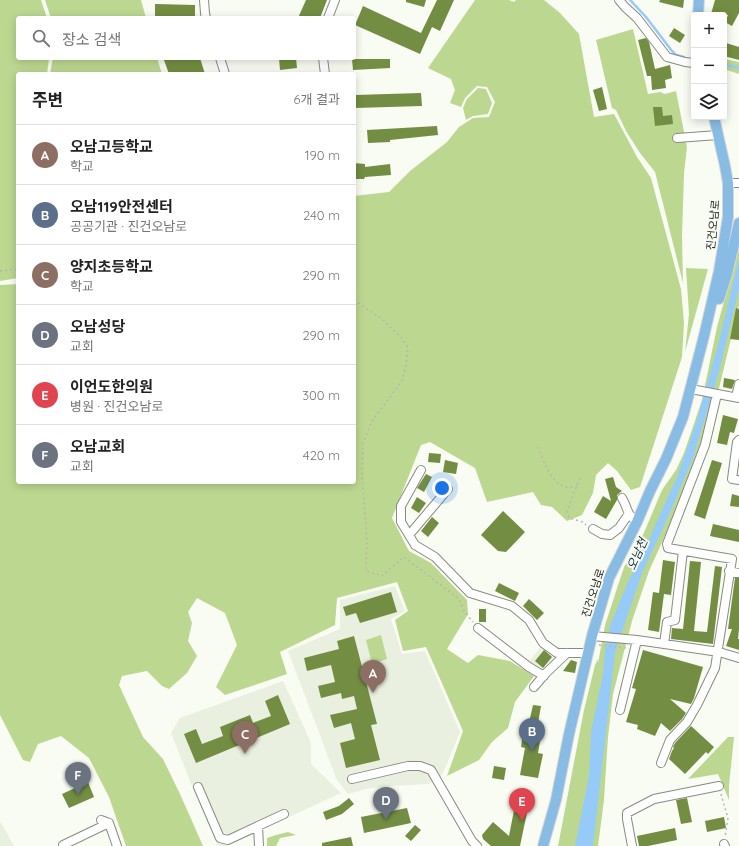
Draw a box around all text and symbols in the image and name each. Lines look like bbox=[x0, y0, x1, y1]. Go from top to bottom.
map controls bbox=[691, 12, 727, 120]
button: + bbox=[691, 12, 727, 48]
search box bbox=[16, 16, 356, 60]
icon: search bbox=[30, 27, 52, 49]
text: 장소 검색 bbox=[62, 30, 121, 49]
button: − bbox=[691, 48, 727, 84]
button: layers bbox=[691, 84, 727, 120]
text: 주변 bbox=[32, 89, 63, 110]
text: 6개 결과 bbox=[294, 91, 340, 107]
text: 오남고등학교 bbox=[70, 137, 153, 156]
text: A bbox=[41, 147, 49, 163]
text: 190 m bbox=[305, 147, 340, 163]
text: 학교 bbox=[70, 158, 94, 174]
text: 오남119안전센터 bbox=[70, 197, 173, 216]
street label: 진건오남로 bbox=[703, 199, 723, 251]
text: B bbox=[41, 207, 49, 223]
text: 240 m bbox=[303, 207, 340, 223]
text: 공공기관 · 진건오남로 bbox=[70, 218, 187, 234]
text: 양지초등학교 bbox=[70, 257, 153, 276]
text: C bbox=[41, 267, 49, 283]
text: 290 m bbox=[302, 267, 340, 283]
text: 학교 bbox=[70, 278, 94, 294]
text: 오남성당 bbox=[70, 317, 125, 336]
text: D bbox=[40, 327, 50, 343]
text: 290 m bbox=[302, 327, 340, 343]
text: 교회 bbox=[70, 338, 94, 354]
text: 이언도한의원 bbox=[70, 377, 153, 396]
text: E bbox=[41, 387, 49, 403]
text: 300 m bbox=[302, 387, 340, 403]
text: 병원 · 진건오남로 bbox=[70, 398, 163, 414]
text: 오남교회 bbox=[70, 437, 125, 456]
text: F bbox=[41, 447, 49, 463]
text: 420 m bbox=[303, 447, 340, 463]
text: 교회 bbox=[70, 458, 94, 474]
your location bbox=[432, 478, 452, 498]
water label: 오남천 bbox=[623, 534, 651, 572]
street label: 진건오남로 bbox=[579, 567, 607, 619]
pin: A bbox=[360, 660, 386, 693]
pin: B bbox=[519, 718, 545, 751]
pin: C bbox=[232, 721, 258, 754]
pin: F bbox=[65, 762, 91, 795]
pin: D bbox=[373, 787, 399, 820]
pin: E bbox=[509, 788, 535, 821]

